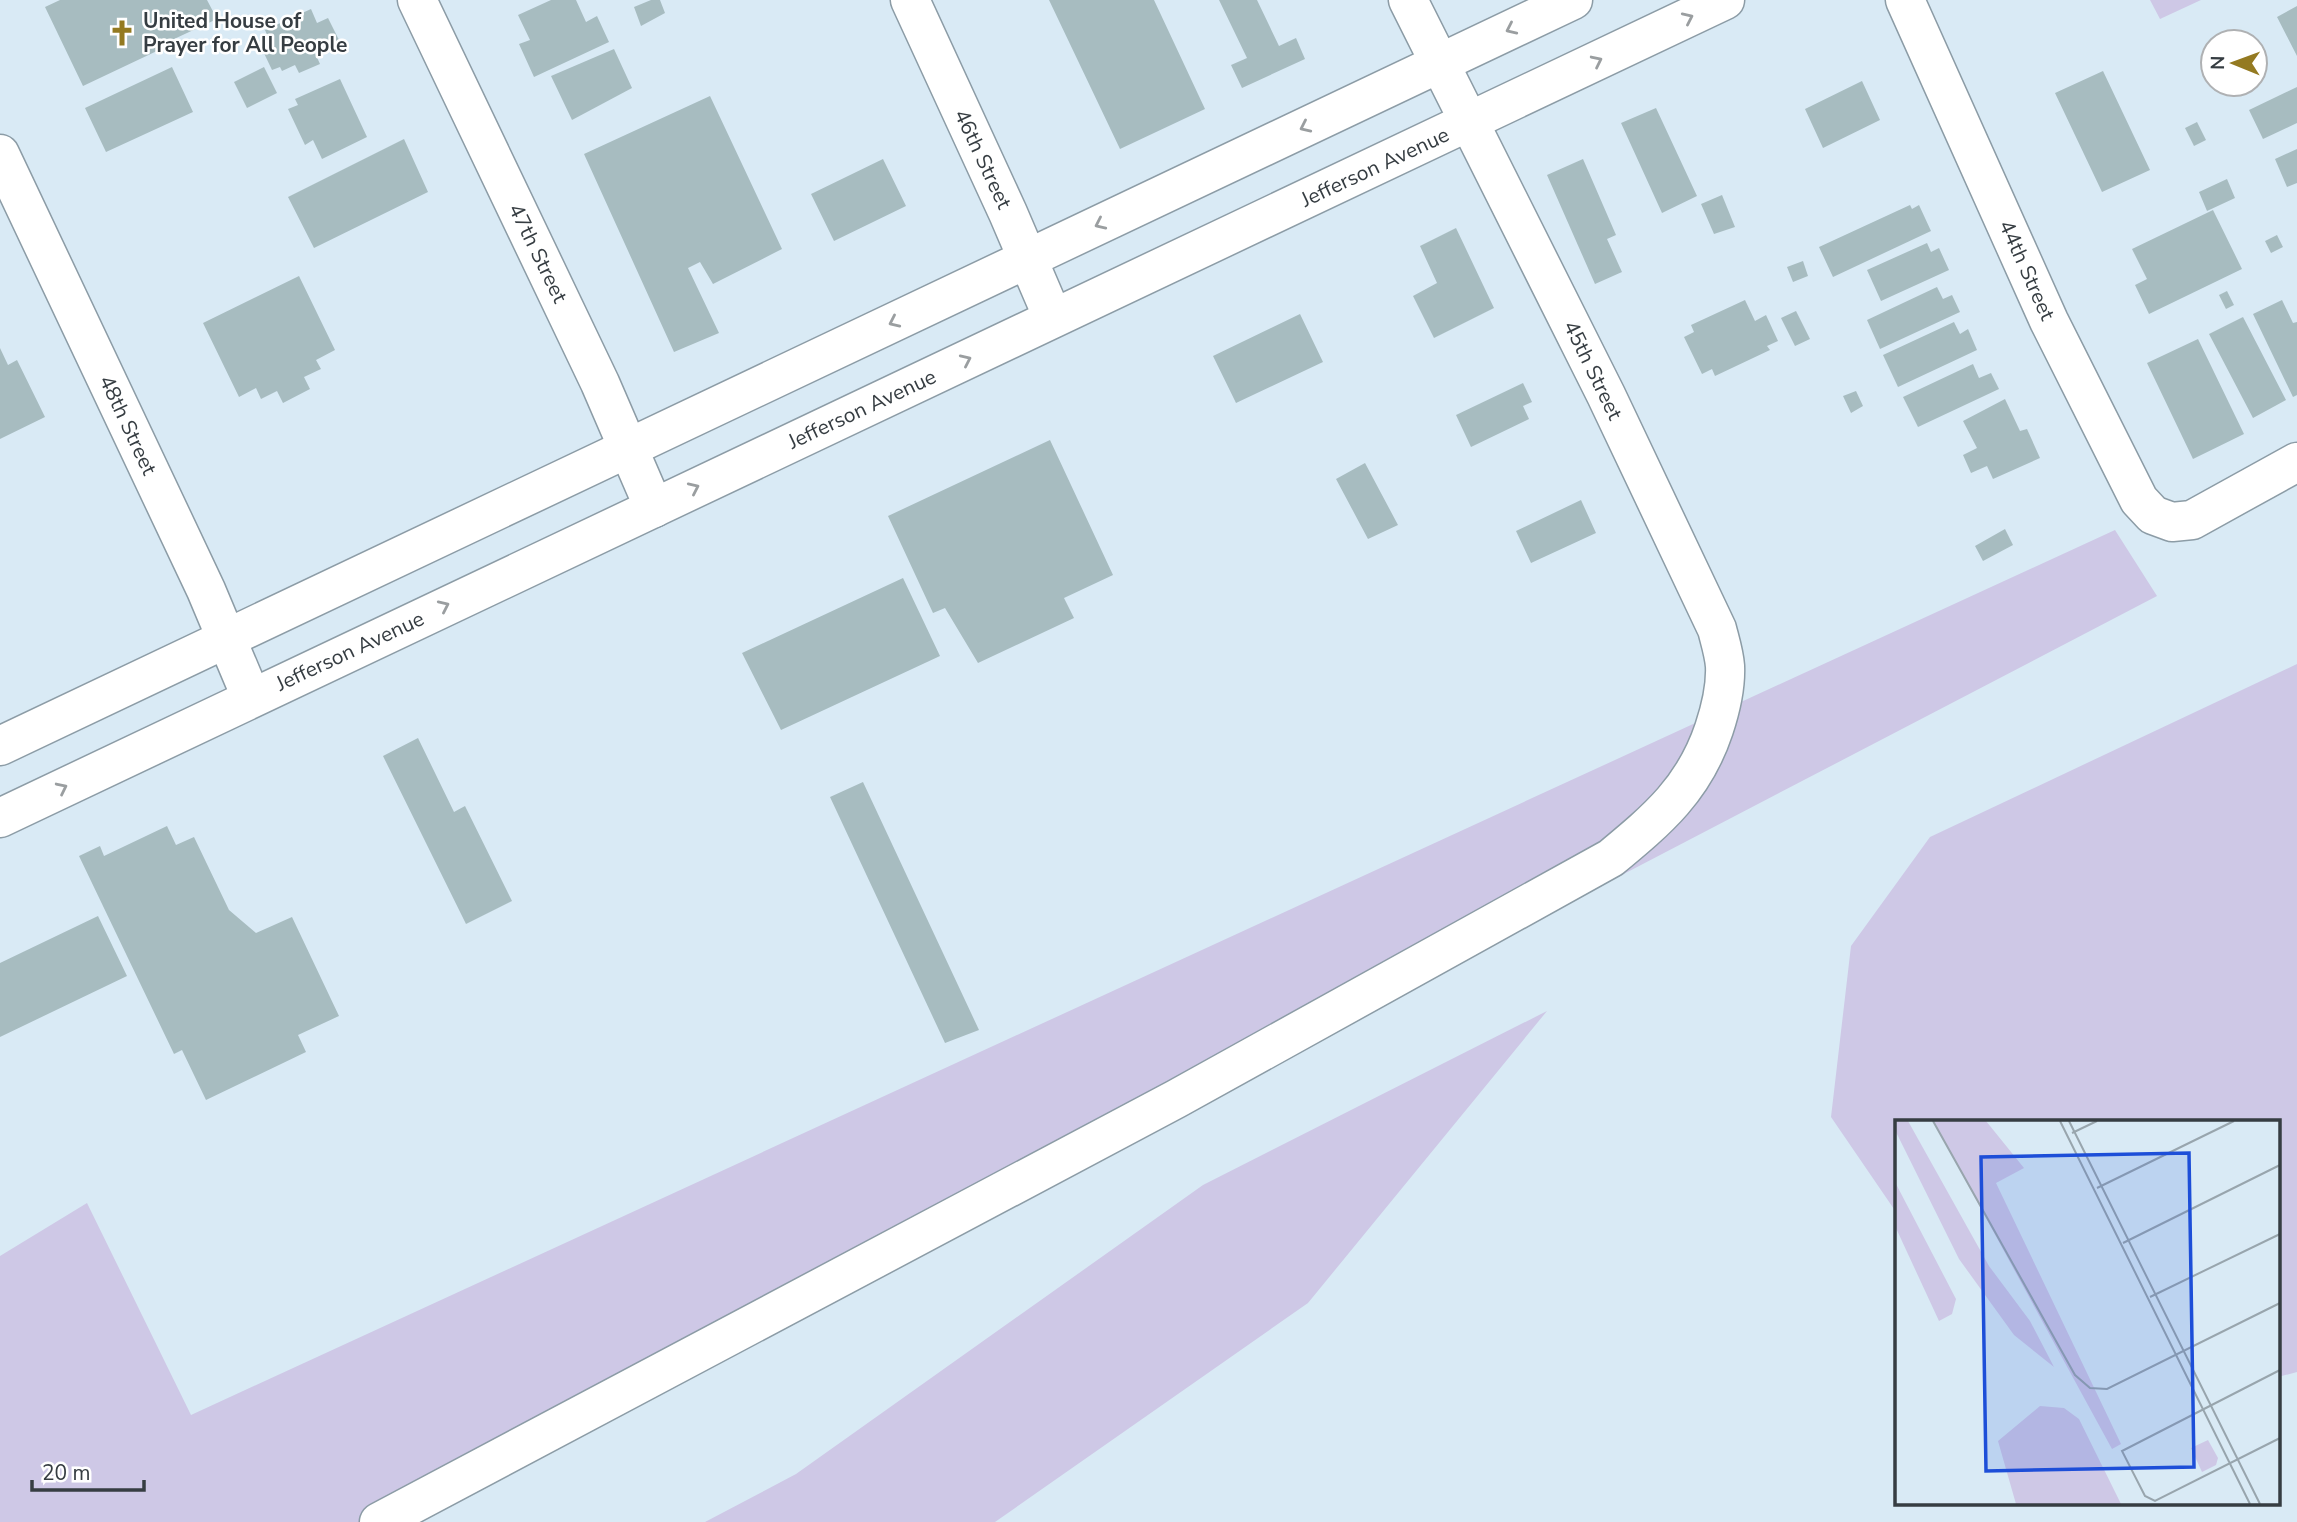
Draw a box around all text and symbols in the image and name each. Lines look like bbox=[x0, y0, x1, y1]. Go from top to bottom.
place label: United House of Prayer for All People bbox=[143, 7, 347, 59]
one-way arrow bbox=[1681, 12, 1693, 26]
church icon: United House of Prayer for All People bbox=[107, 18, 137, 48]
one-way arrow bbox=[1506, 21, 1518, 35]
north arrow bbox=[2199, 28, 2269, 98]
one-way arrow bbox=[1590, 55, 1602, 69]
text: N bbox=[2205, 55, 2231, 70]
street label: 46th Street bbox=[948, 105, 1019, 214]
one-way arrow bbox=[1300, 118, 1312, 132]
street label: Jefferson Avenue bbox=[1295, 120, 1454, 214]
street label: 47th Street bbox=[502, 199, 574, 308]
street label: 44th Street bbox=[1992, 215, 2062, 325]
one-way arrow bbox=[1095, 216, 1107, 230]
one-way arrow bbox=[889, 313, 901, 327]
street label: 45th Street bbox=[1557, 316, 1629, 425]
one-way arrow bbox=[959, 354, 971, 368]
street label: Jefferson Avenue bbox=[782, 362, 941, 456]
street label: 48th Street bbox=[93, 371, 164, 480]
one-way arrow bbox=[687, 483, 699, 497]
one-way arrow bbox=[437, 601, 449, 615]
street label: Jefferson Avenue bbox=[270, 604, 429, 698]
one-way arrow bbox=[55, 783, 67, 797]
inset map bbox=[1895, 1120, 2280, 1504]
scale bar bbox=[32, 1448, 144, 1492]
text: 20 m bbox=[42, 1459, 91, 1487]

